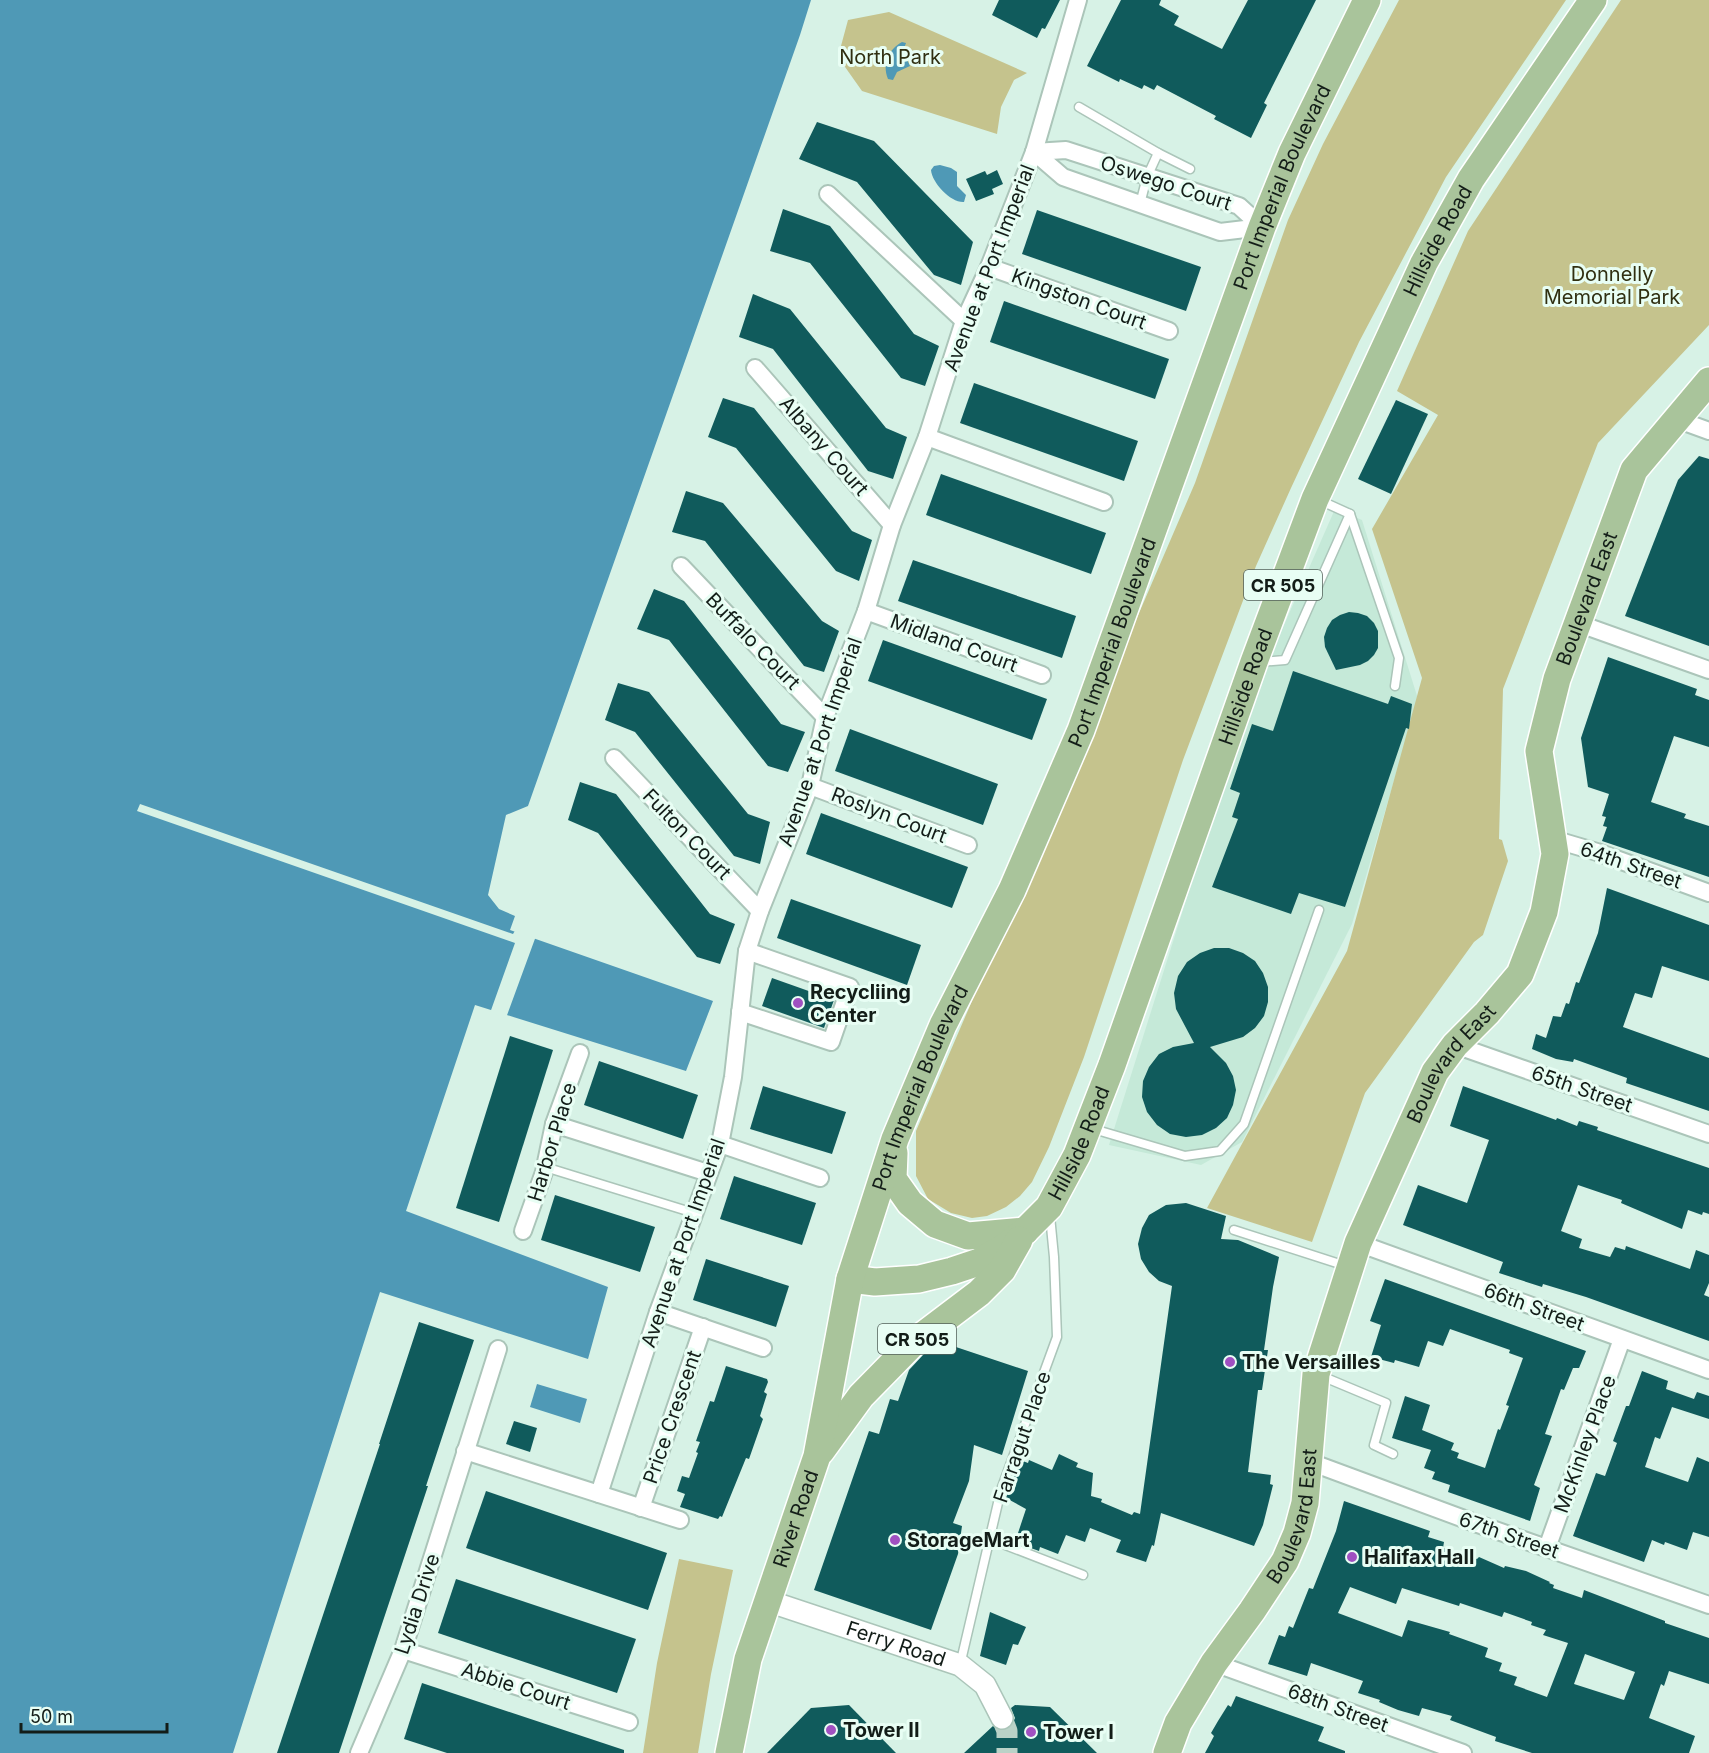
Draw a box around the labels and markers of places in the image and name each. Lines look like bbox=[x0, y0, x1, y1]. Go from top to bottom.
place label: Recycliing Center bbox=[810, 980, 911, 1027]
marker: Recycliing Center bbox=[791, 996, 805, 1010]
place label: The Versailles bbox=[1242, 1350, 1380, 1374]
marker: The Versailles bbox=[1223, 1355, 1237, 1369]
place label: StorageMart bbox=[907, 1528, 1030, 1552]
marker: StorageMart bbox=[888, 1533, 902, 1547]
place label: Halifax Hall bbox=[1364, 1545, 1474, 1569]
marker: Halifax Hall bbox=[1345, 1550, 1359, 1564]
place label: Tower II bbox=[843, 1718, 920, 1742]
place label: Tower I bbox=[1043, 1720, 1114, 1744]
marker: Tower II bbox=[824, 1723, 838, 1737]
marker: Tower I bbox=[1024, 1725, 1038, 1739]

